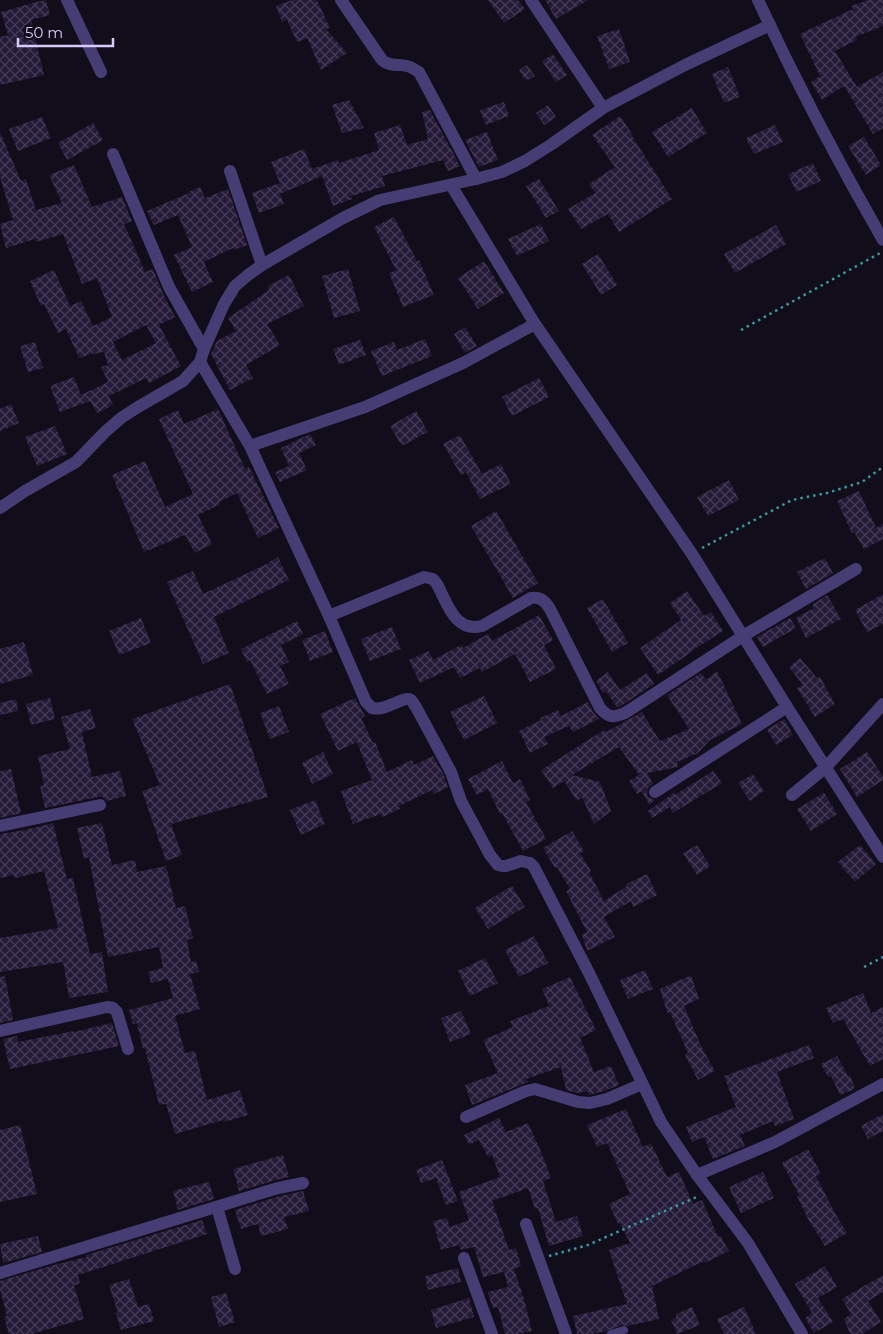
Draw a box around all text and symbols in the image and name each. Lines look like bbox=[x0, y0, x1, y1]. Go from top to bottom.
scale bar bbox=[18, 15, 112, 47]
text: 50 m bbox=[25, 23, 63, 42]

